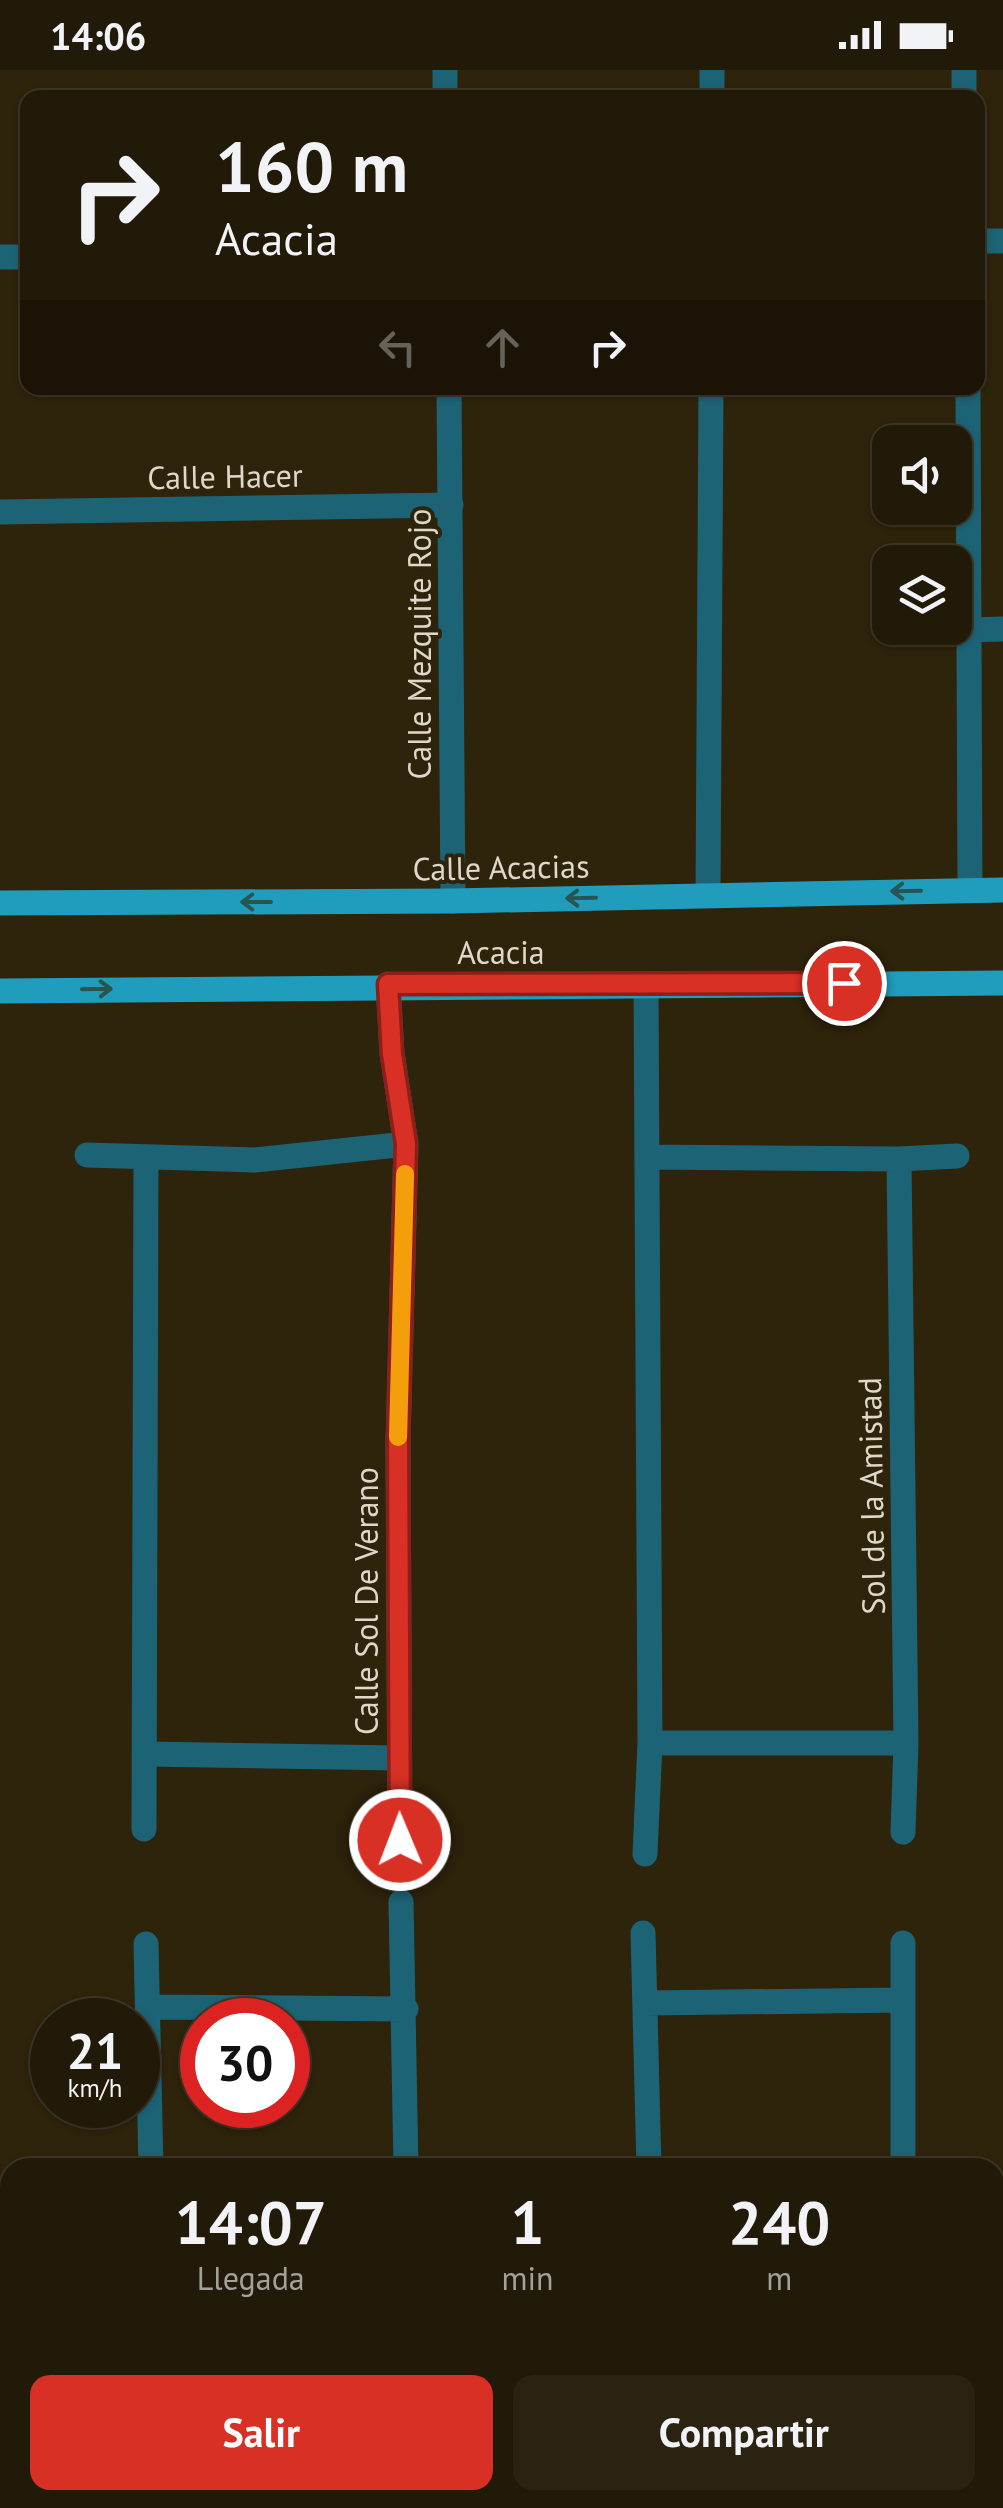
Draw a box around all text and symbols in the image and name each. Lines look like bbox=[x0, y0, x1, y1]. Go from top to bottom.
text: 14:06 bbox=[50, 11, 146, 60]
text: 160 m bbox=[215, 121, 408, 211]
icon: right bbox=[50, 130, 180, 260]
text: Acacia bbox=[215, 209, 338, 267]
icon: left bbox=[370, 320, 425, 375]
icon: ahead bbox=[475, 320, 530, 375]
icon: right bbox=[580, 320, 635, 375]
map controls bbox=[872, 425, 972, 645]
button: sound bbox=[872, 425, 972, 525]
street label: Calle Hacer bbox=[147, 454, 303, 498]
street label: Calle Mezquite Rojo bbox=[398, 509, 440, 779]
button: layers bbox=[872, 545, 972, 645]
street label: Calle Acacias bbox=[412, 844, 590, 890]
one-way arrow bbox=[890, 882, 922, 900]
one-way arrow bbox=[565, 888, 597, 907]
one-way arrow bbox=[240, 892, 272, 912]
street label: Acacia bbox=[457, 931, 545, 973]
pin bbox=[802, 941, 887, 1026]
icon: arrive bbox=[817, 956, 872, 1011]
one-way arrow bbox=[80, 980, 113, 998]
street label: Sol de la Amistad bbox=[848, 1377, 894, 1615]
street label: Calle Sol De Verano bbox=[345, 1467, 387, 1735]
position arrow bbox=[348, 1788, 452, 1892]
speed limit sign: 30 bbox=[180, 1998, 310, 2128]
text: 21 bbox=[67, 2018, 123, 2083]
text: km/h bbox=[68, 2072, 122, 2104]
text: 14:07 bbox=[175, 2183, 327, 2261]
text: 1 bbox=[511, 2183, 545, 2261]
text: 240 bbox=[728, 2183, 830, 2261]
text: Llegada bbox=[197, 2257, 305, 2299]
text: min bbox=[502, 2257, 554, 2299]
text: m bbox=[766, 2257, 792, 2299]
button: Salir bbox=[30, 2375, 493, 2490]
button: Compartir bbox=[513, 2375, 975, 2490]

